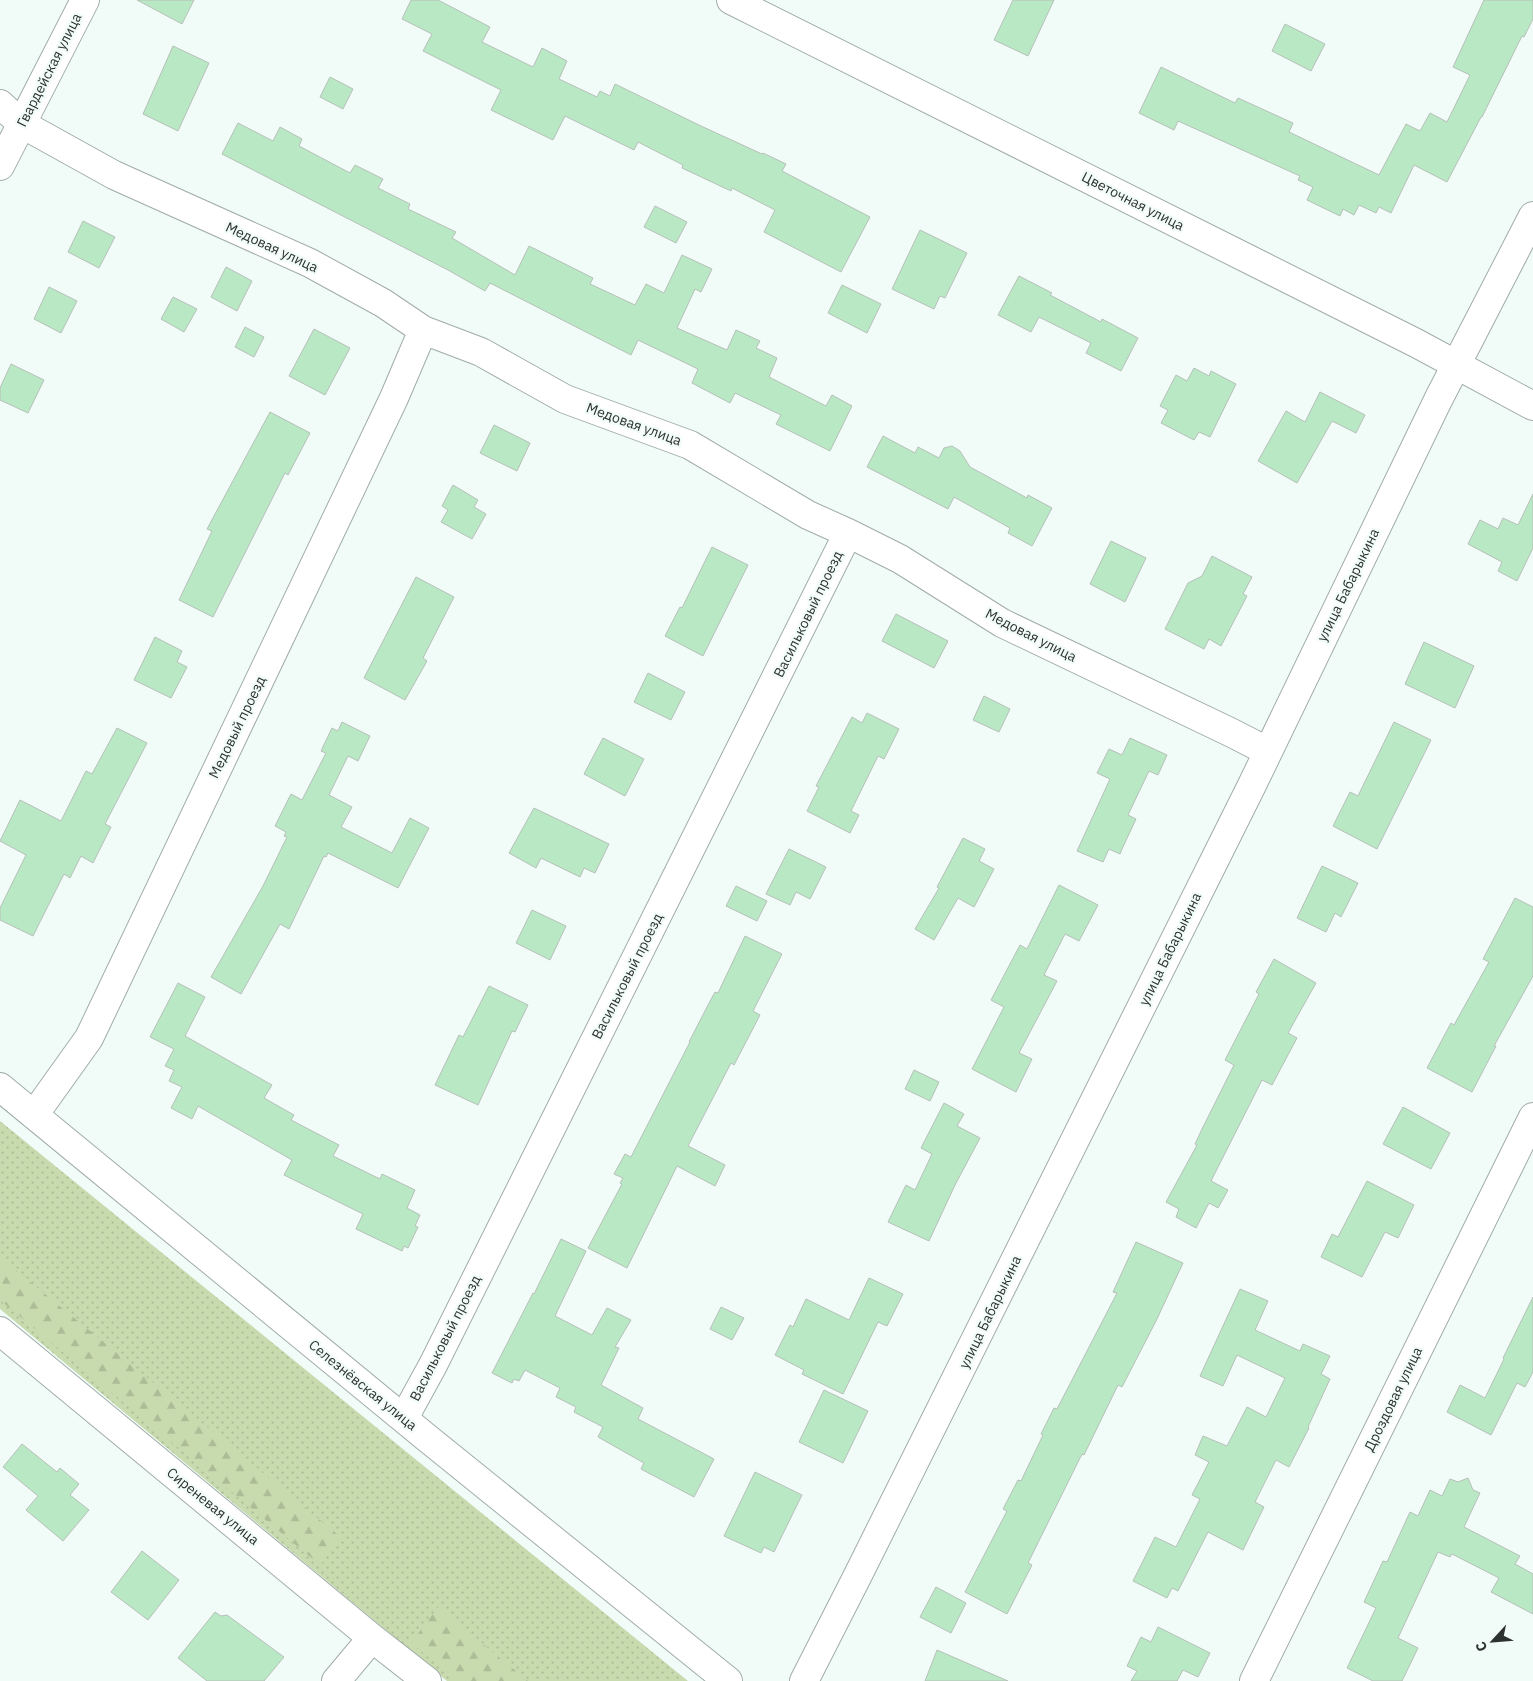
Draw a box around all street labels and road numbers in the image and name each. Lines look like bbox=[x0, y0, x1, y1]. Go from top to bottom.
street label: Гвардейская улица bbox=[13, 10, 86, 130]
street label: Цветочная улица bbox=[1079, 167, 1188, 235]
street label: Медовая улица bbox=[223, 218, 322, 277]
street label: Медовая улица bbox=[584, 398, 685, 450]
street label: улица Бабарыкина bbox=[1313, 525, 1383, 645]
street label: Васильковый проезд bbox=[769, 548, 847, 680]
street label: Медовая улица bbox=[982, 604, 1080, 666]
street label: Медовый проезд bbox=[204, 673, 270, 781]
street label: улица Бабарыкина bbox=[1135, 889, 1205, 1009]
street label: Васильковый проезд bbox=[587, 910, 667, 1042]
street label: улица Бабарыкина bbox=[955, 1252, 1025, 1372]
street label: Васильковый проезд bbox=[405, 1272, 485, 1404]
street label: Селезнёвская улица bbox=[305, 1336, 421, 1435]
street label: Дроздовая улица bbox=[1360, 1343, 1426, 1454]
street label: Сиреневая улица bbox=[163, 1463, 263, 1549]

